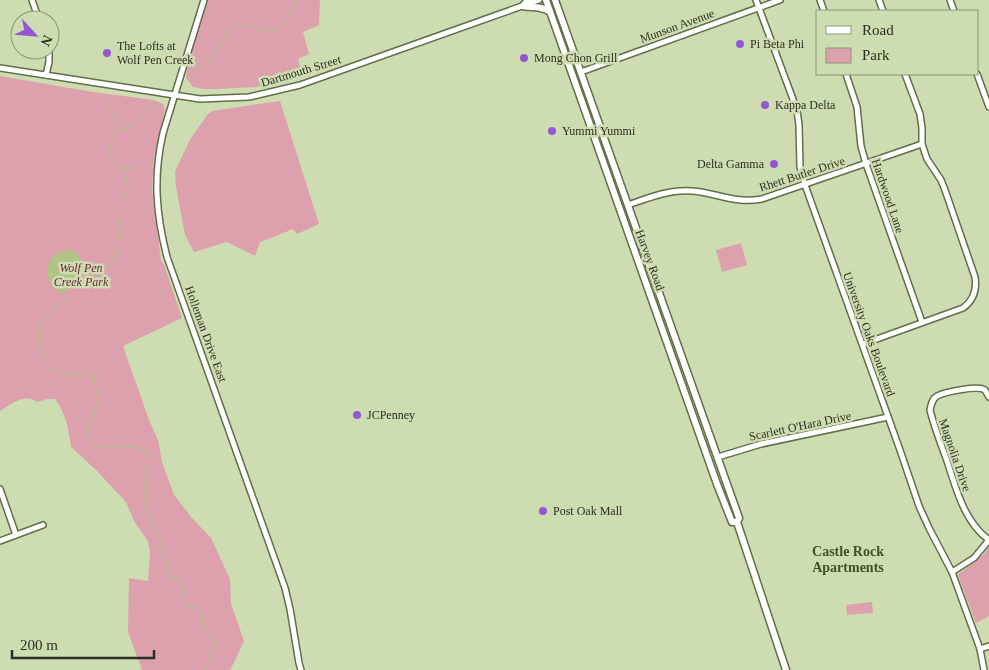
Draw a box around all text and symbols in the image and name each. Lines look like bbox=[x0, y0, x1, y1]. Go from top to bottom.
street label: Munson Avenue bbox=[638, 6, 716, 46]
north arrow bbox=[10, 10, 60, 60]
legend bbox=[816, 10, 979, 75]
text: Road bbox=[862, 22, 894, 38]
text: N bbox=[37, 33, 55, 48]
place label: Pi Beta Phi bbox=[750, 37, 805, 51]
marker: Pi Beta Phi bbox=[734, 38, 746, 50]
place label: The Lofts at Wolf Pen Creek bbox=[117, 39, 193, 67]
marker: The Lofts at Wolf Pen Creek bbox=[101, 47, 113, 59]
text: Park bbox=[862, 47, 890, 63]
place label: Mong Chon Grill bbox=[534, 51, 618, 65]
street label: Dartmouth Street bbox=[259, 52, 343, 90]
marker: Mong Chon Grill bbox=[518, 52, 530, 64]
place label: Kappa Delta bbox=[775, 98, 836, 112]
marker: Kappa Delta bbox=[759, 99, 771, 111]
place label: Yummi Yummi bbox=[562, 124, 636, 138]
marker: Yummi Yummi bbox=[546, 125, 558, 137]
street label: Rhett Butler Drive bbox=[757, 154, 847, 194]
place label: Delta Gamma bbox=[697, 157, 765, 171]
street label: Hardwood Lane bbox=[869, 157, 907, 235]
marker: Delta Gamma bbox=[768, 158, 780, 170]
street label: Harvey Road bbox=[633, 228, 667, 292]
park label: Wolf Pen Creek Park bbox=[54, 261, 109, 289]
street label: University Oaks Boulevard bbox=[840, 270, 898, 398]
street label: Holleman Drive East bbox=[182, 284, 230, 385]
place label: JCPenney bbox=[367, 408, 415, 422]
street label: Scarlett O'Hara Drive bbox=[748, 408, 852, 444]
marker: JCPenney bbox=[351, 409, 363, 421]
street label: Magnolia Drive bbox=[936, 417, 974, 493]
place label: Post Oak Mall bbox=[553, 504, 623, 518]
marker: Post Oak Mall bbox=[537, 505, 549, 517]
district label: Castle Rock Apartments bbox=[812, 544, 884, 575]
scale bar bbox=[12, 628, 155, 660]
text: 200 m bbox=[20, 637, 58, 653]

